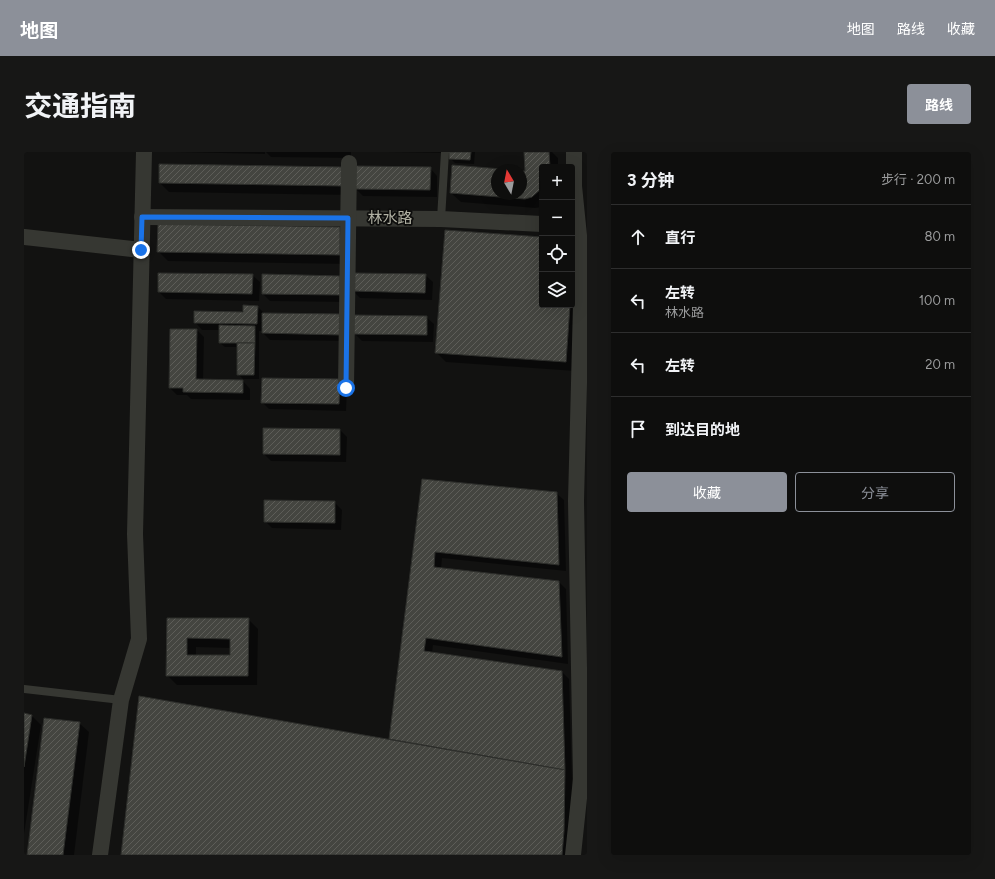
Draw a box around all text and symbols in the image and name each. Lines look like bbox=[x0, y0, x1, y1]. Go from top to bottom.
text: 地图 bbox=[20, 19, 58, 42]
text: 地图 bbox=[847, 21, 875, 38]
text: 路线 bbox=[897, 21, 925, 38]
text: 收藏 bbox=[947, 21, 975, 38]
button: 路线 bbox=[907, 84, 971, 124]
text: 交通指南 bbox=[24, 89, 136, 123]
north arrow bbox=[491, 164, 527, 200]
map controls bbox=[539, 164, 575, 308]
button: + bbox=[539, 164, 575, 200]
text: 3 分钟 bbox=[627, 170, 675, 190]
text: 步行 · 200 m bbox=[881, 172, 955, 187]
button: − bbox=[539, 200, 575, 236]
street label: 林水路 bbox=[367, 209, 413, 227]
icon: ahead bbox=[627, 226, 649, 248]
text: 直行 bbox=[665, 229, 695, 247]
text: 80 m bbox=[924, 229, 955, 244]
button: locate bbox=[539, 236, 575, 272]
route end bbox=[132, 241, 150, 259]
button: layers bbox=[539, 272, 575, 308]
text: 左转 bbox=[665, 284, 695, 302]
icon: left bbox=[627, 290, 649, 312]
text: 100 m bbox=[919, 293, 955, 308]
text: 林水路 bbox=[665, 305, 704, 320]
icon: left bbox=[627, 354, 649, 376]
text: 左转 bbox=[665, 357, 695, 375]
text: 20 m bbox=[925, 357, 955, 372]
route start bbox=[337, 379, 355, 397]
icon: arrive bbox=[627, 418, 649, 440]
text: 到达目的地 bbox=[665, 421, 740, 439]
button: 收藏 bbox=[627, 472, 787, 512]
button: 分享 bbox=[795, 472, 955, 512]

